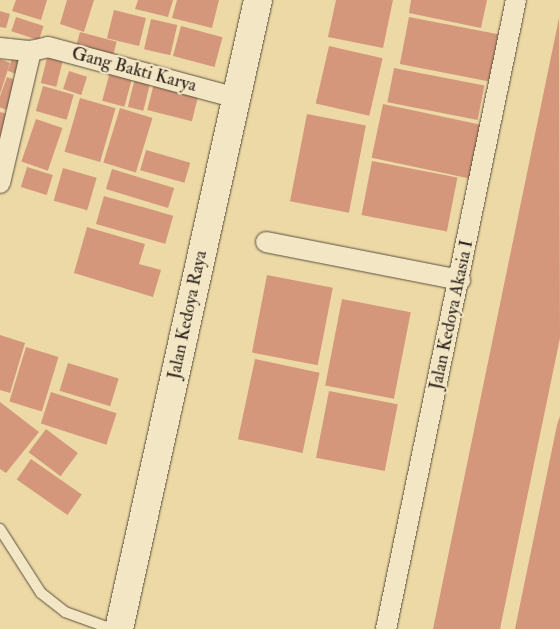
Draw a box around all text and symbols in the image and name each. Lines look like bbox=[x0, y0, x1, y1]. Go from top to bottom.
street label: Gang Bakti Karya bbox=[69, 43, 199, 97]
street label: Jalan Kedoya Akasia I bbox=[426, 238, 478, 392]
street label: Jalan Kedoya Raya bbox=[164, 249, 212, 381]

